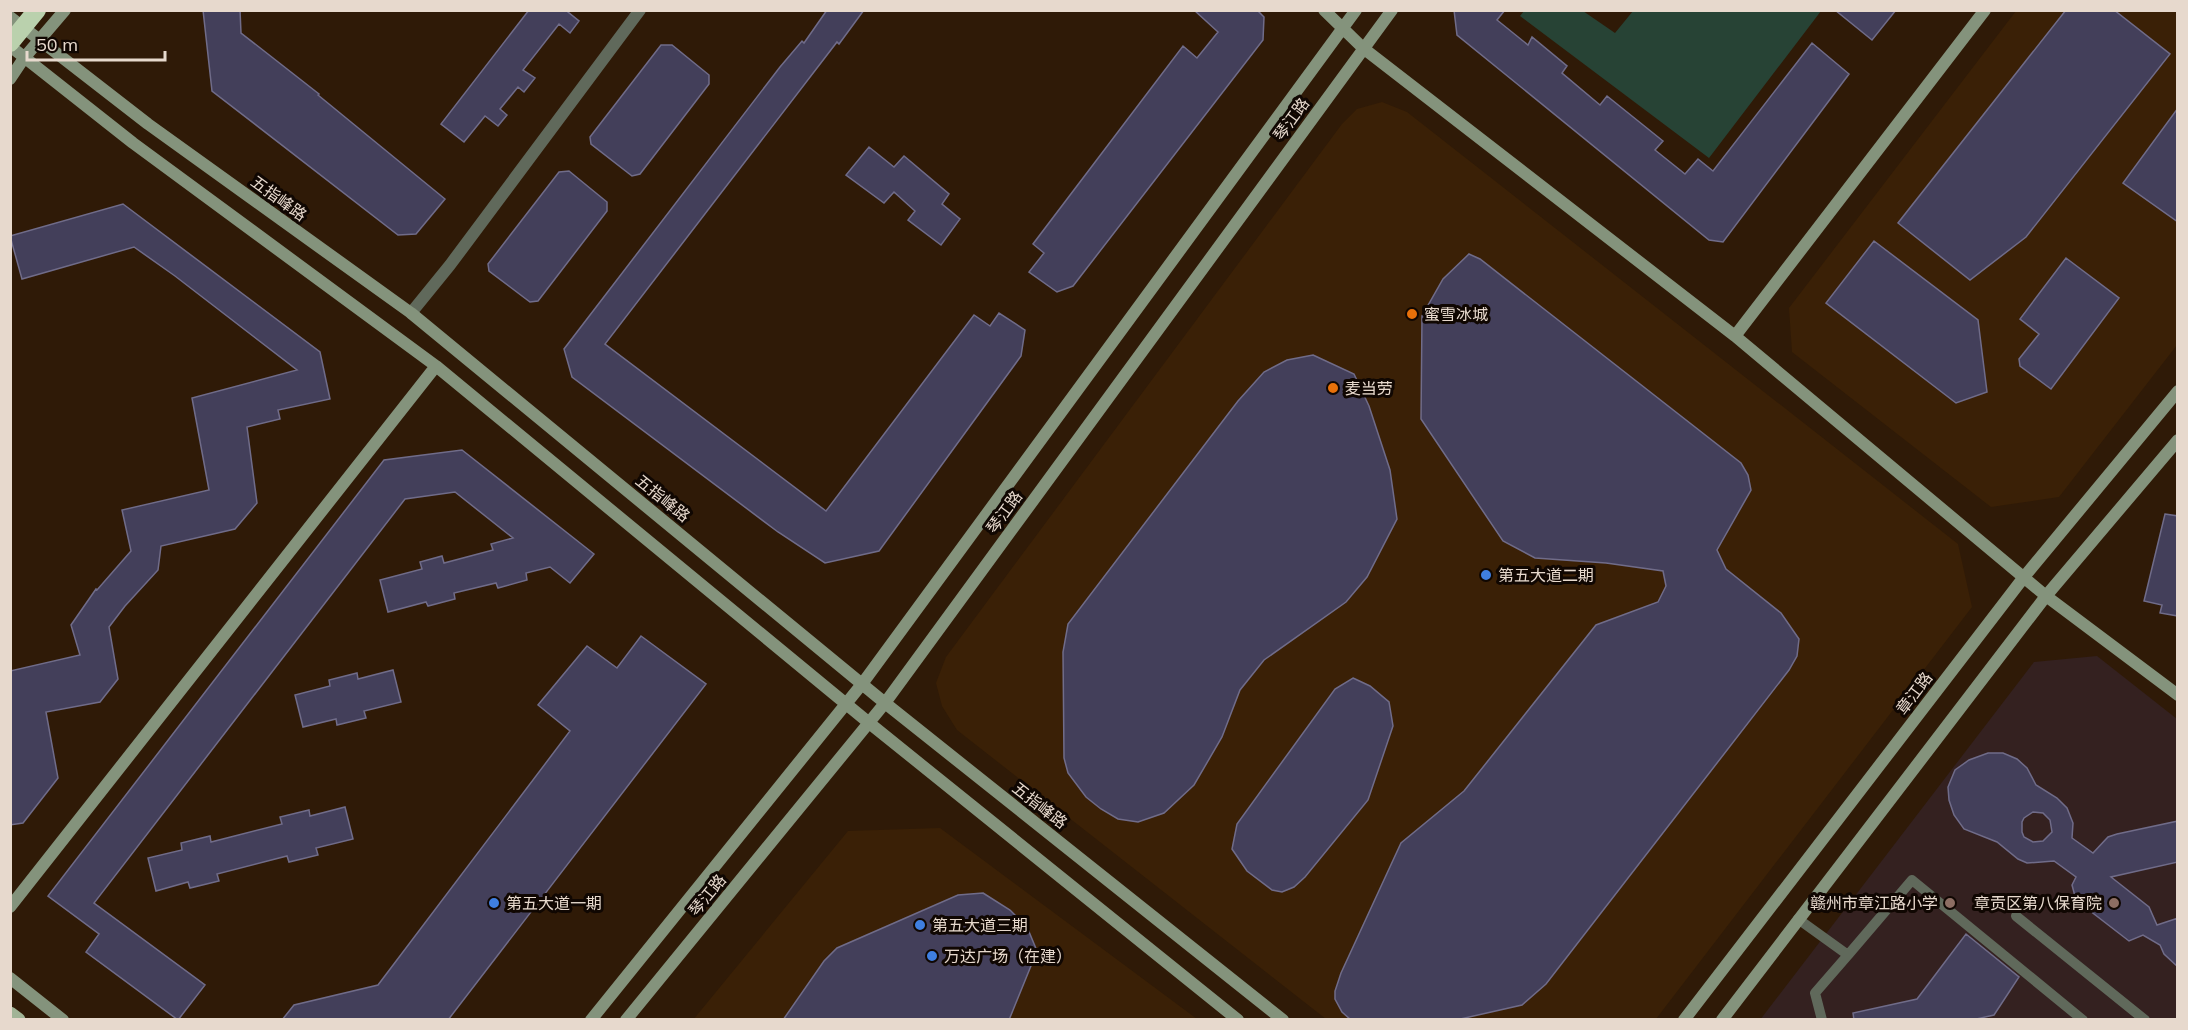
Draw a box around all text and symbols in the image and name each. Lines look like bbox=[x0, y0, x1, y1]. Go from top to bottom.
scale bar bbox=[27, 24, 165, 62]
text: 50 m bbox=[36, 33, 78, 56]
street label: 琴江路 bbox=[1269, 94, 1313, 144]
street label: 五指峰路 bbox=[247, 171, 311, 225]
place label: 蜜雪冰城 bbox=[1424, 304, 1488, 324]
marker: 蜜雪冰城 bbox=[1405, 307, 1419, 321]
place label: 麦当劳 bbox=[1345, 378, 1393, 398]
marker: 麦当劳 bbox=[1326, 381, 1340, 395]
street label: 五指峰路 bbox=[632, 470, 694, 526]
street label: 琴江路 bbox=[982, 487, 1026, 537]
place label: 第五大道二期 bbox=[1498, 565, 1594, 585]
marker: 第五大道二期 bbox=[1479, 568, 1493, 582]
street label: 章江路 bbox=[1892, 668, 1936, 718]
street label: 五指峰路 bbox=[1009, 777, 1071, 833]
street label: 琴江路 bbox=[684, 870, 730, 920]
place label: 第五大道一期 bbox=[506, 893, 602, 913]
place label: 赣州市章江路小学 bbox=[1810, 893, 1938, 913]
place label: 章贡区第八保育院 bbox=[1974, 893, 2102, 913]
marker: 第五大道一期 bbox=[487, 896, 501, 910]
marker: 赣州市章江路小学 bbox=[1943, 896, 1957, 910]
marker: 章贡区第八保育院 bbox=[2107, 896, 2121, 910]
place label: 第五大道三期 bbox=[932, 915, 1028, 935]
marker: 第五大道三期 bbox=[913, 918, 927, 932]
place label: 万达广场（在建） bbox=[944, 946, 1072, 966]
marker: 万达广场（在建） bbox=[925, 949, 939, 963]

